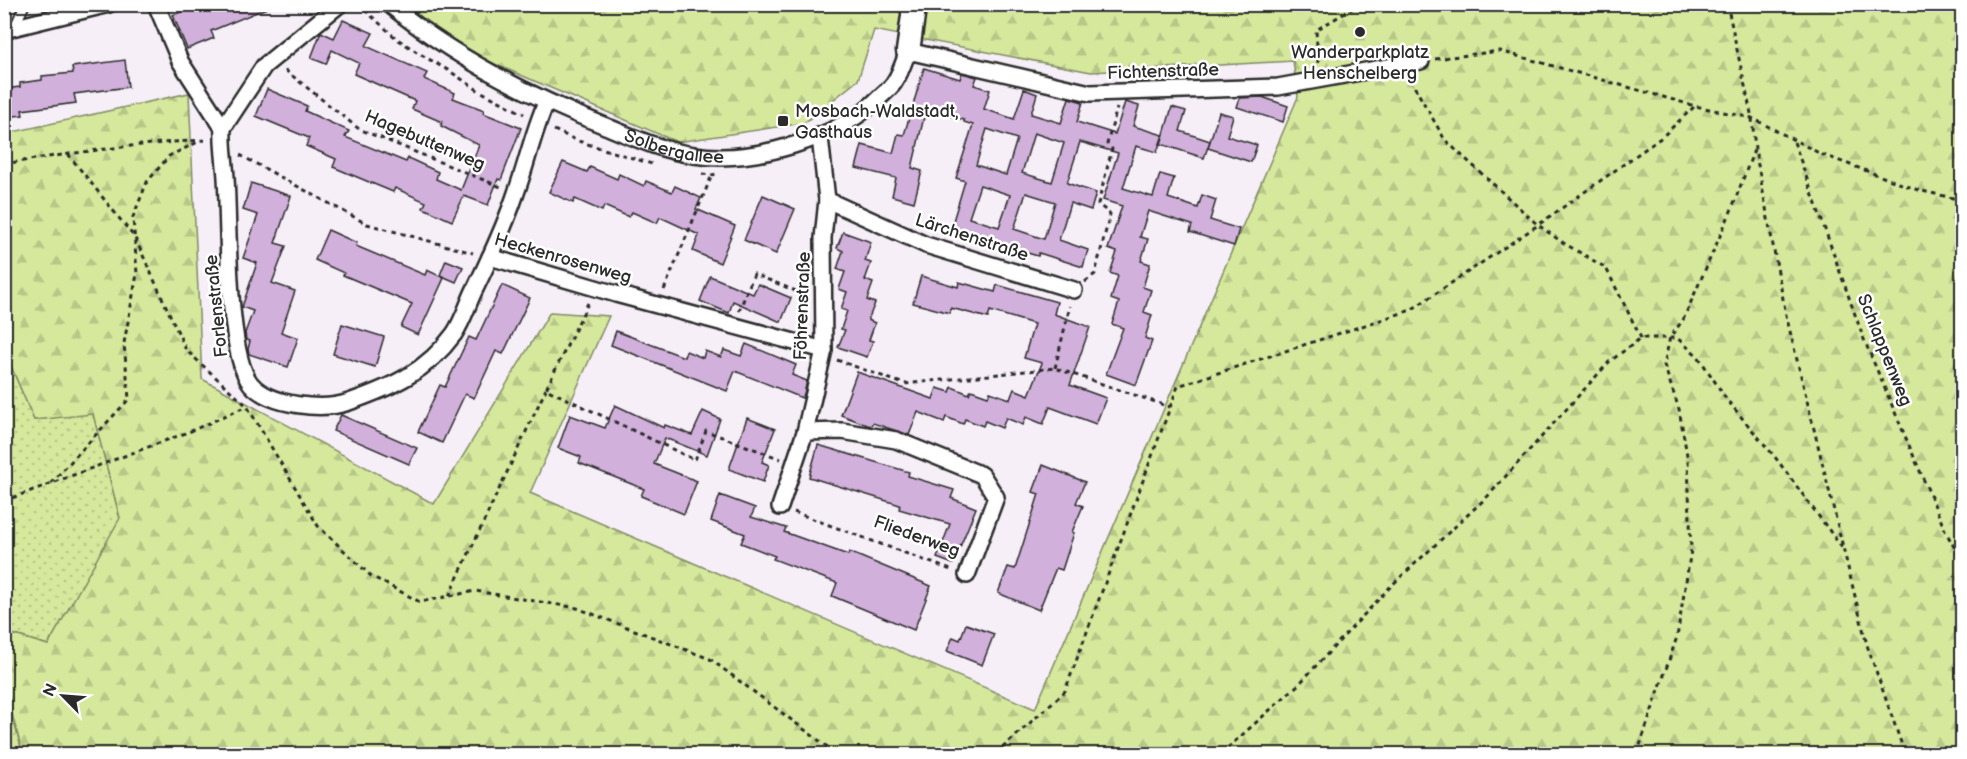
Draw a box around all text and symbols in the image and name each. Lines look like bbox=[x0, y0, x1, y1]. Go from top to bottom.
marker: Wanderparkplatz Henschelberg bbox=[1353, 25, 1367, 39]
place label: Wanderparkplatz Henschelberg bbox=[1291, 42, 1429, 84]
street label: Fichtenstraße bbox=[1107, 59, 1220, 84]
place label: Mosbach-Waldstadt, Gasthaus bbox=[795, 101, 959, 143]
street label: Hagebuttenweg bbox=[361, 106, 488, 175]
marker: Mosbach-Waldstadt, Gasthaus bbox=[776, 114, 790, 128]
street label: Solbergallee bbox=[621, 125, 724, 168]
street label: Lärchenstraße bbox=[912, 209, 1031, 266]
street label: Heckenrosenweg bbox=[492, 229, 634, 288]
street label: Föhrenstraße bbox=[790, 251, 815, 361]
street label: Forlenstraße bbox=[201, 253, 232, 358]
street label: Schlappenweg bbox=[1852, 291, 1917, 409]
street label: Fliederweg bbox=[871, 511, 963, 562]
north arrow bbox=[33, 666, 93, 726]
text: N bbox=[40, 681, 62, 700]

